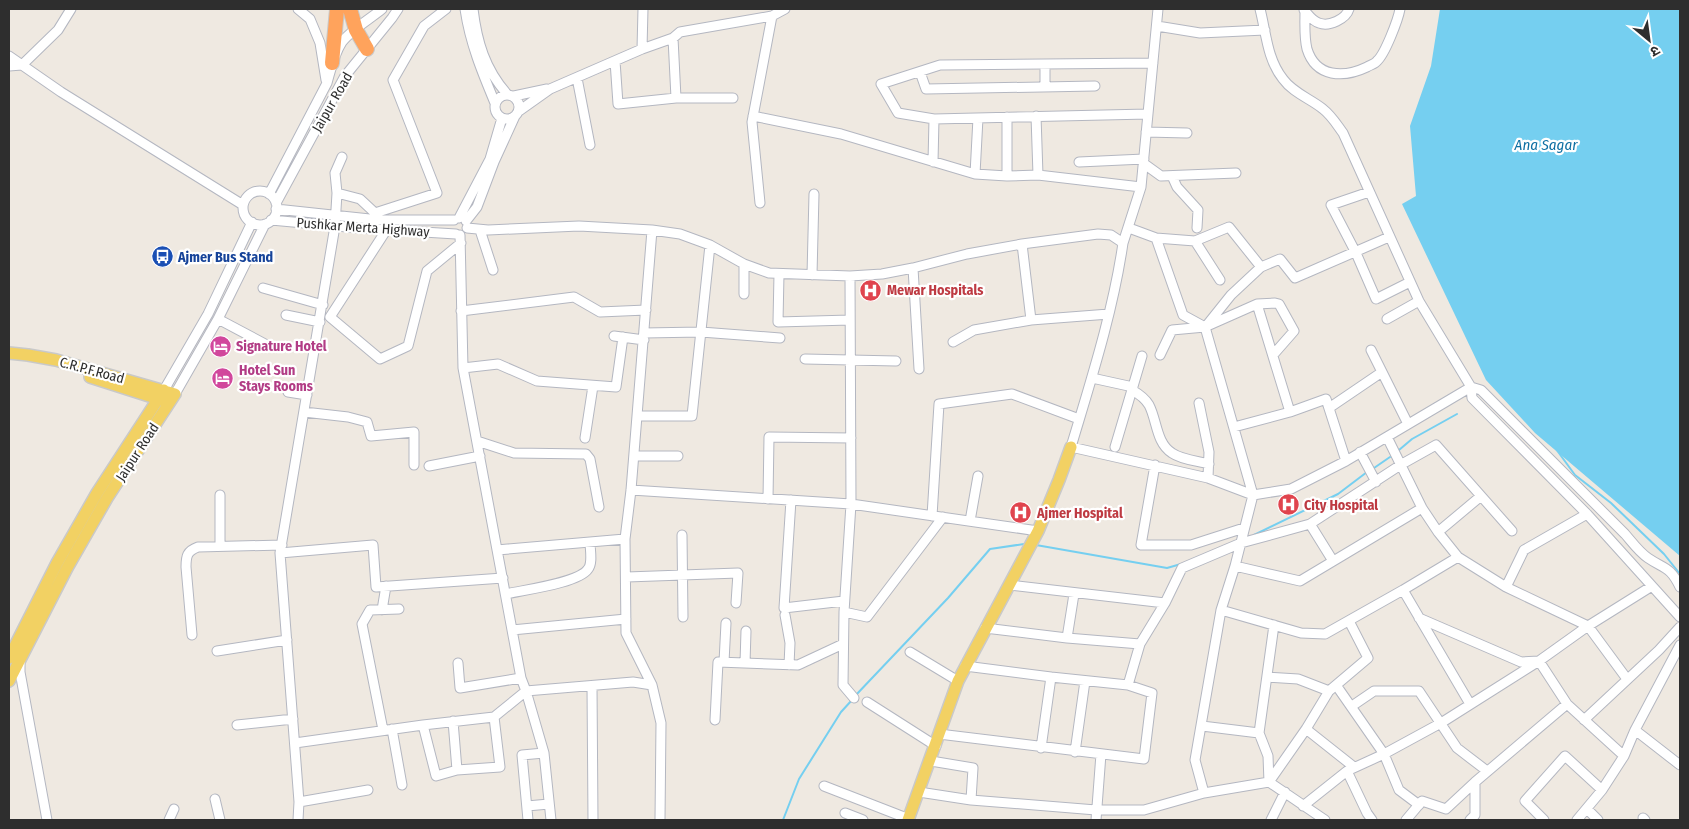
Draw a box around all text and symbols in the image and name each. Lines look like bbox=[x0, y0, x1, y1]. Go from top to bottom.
north arrow bbox=[1624, 15, 1674, 65]
text: उ bbox=[1647, 42, 1663, 61]
street label: Jaipur Road bbox=[309, 69, 356, 135]
water label: Ana Sagar bbox=[1514, 136, 1578, 154]
street label: Pushkar Merta Highway bbox=[296, 214, 431, 241]
bus stop icon: Ajmer Bus Stand bbox=[150, 245, 174, 269]
place label: Ajmer Bus Stand bbox=[177, 249, 273, 266]
hospital icon: Mewar Hospitals bbox=[859, 278, 883, 302]
place label: Mewar Hospitals bbox=[887, 282, 983, 299]
hotel icon: Signature Hotel bbox=[208, 334, 232, 358]
place label: Signature Hotel bbox=[236, 338, 327, 355]
street label: C.R.P.F.Road bbox=[58, 354, 126, 387]
place label: Hotel Sun Stays Rooms bbox=[239, 362, 313, 395]
hotel icon: Hotel Sun Stays Rooms bbox=[211, 366, 235, 390]
street label: Jaipur Road bbox=[112, 420, 163, 485]
hospital icon: City Hospital bbox=[1276, 493, 1300, 517]
place label: City Hospital bbox=[1304, 497, 1378, 514]
hospital icon: Ajmer Hospital bbox=[1009, 501, 1033, 525]
place label: Ajmer Hospital bbox=[1036, 505, 1123, 522]

